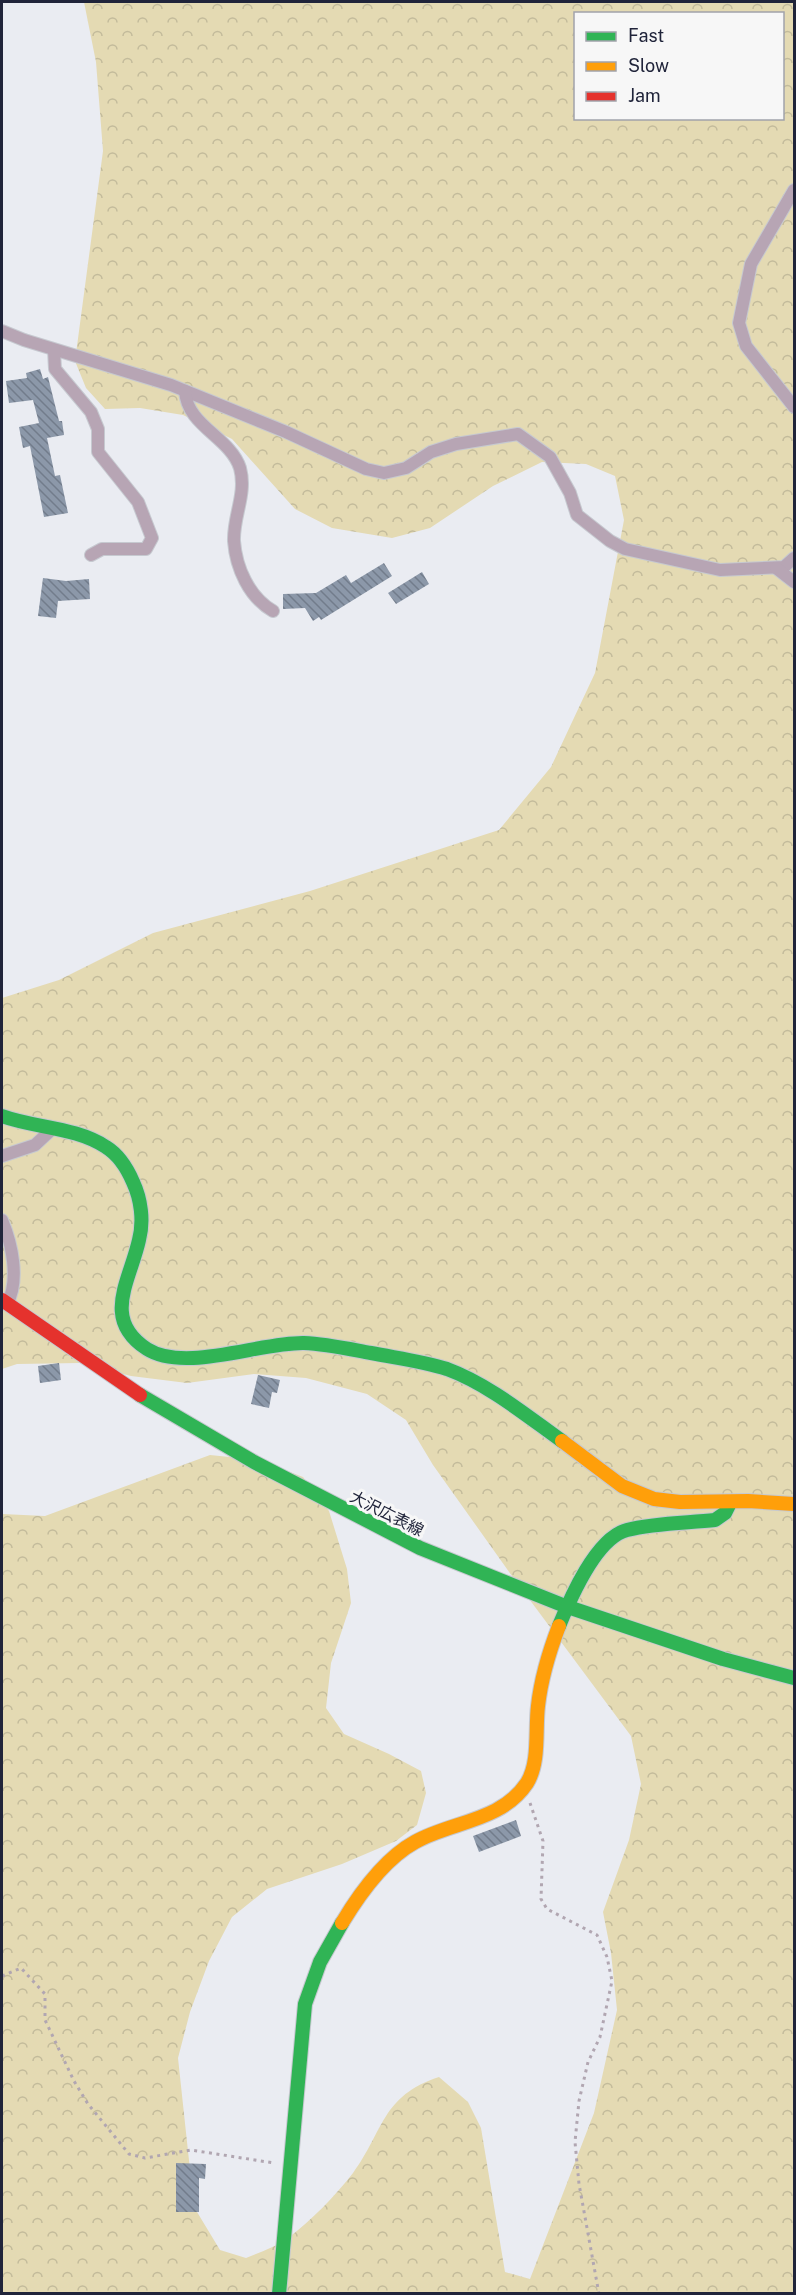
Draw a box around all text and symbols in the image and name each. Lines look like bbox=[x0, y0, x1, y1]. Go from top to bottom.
legend bbox=[574, 12, 784, 120]
text: Fast bbox=[628, 25, 664, 46]
text: Slow bbox=[628, 55, 669, 76]
text: Jam bbox=[628, 85, 661, 106]
street label: 大沢広表線 bbox=[347, 1487, 427, 1540]

